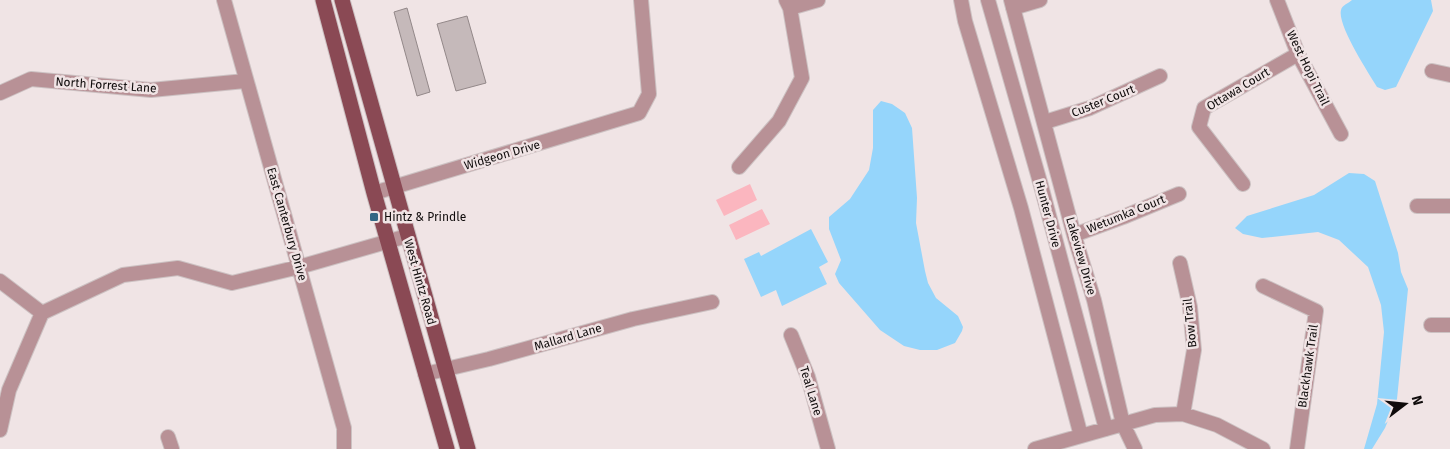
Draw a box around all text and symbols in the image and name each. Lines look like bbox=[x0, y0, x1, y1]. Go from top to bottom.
street label: West Hopi Trail bbox=[1284, 28, 1332, 108]
street label: Ottawa Court bbox=[1204, 64, 1273, 113]
street label: North Forrest Lane bbox=[55, 74, 157, 96]
street label: Custer Court bbox=[1069, 82, 1137, 120]
street label: Widgeon Drive bbox=[462, 137, 542, 173]
street label: East Canterbury Drive bbox=[264, 166, 310, 282]
street label: Hunter Drive bbox=[1032, 179, 1064, 249]
street label: Wetumka Court bbox=[1085, 192, 1168, 236]
place label: Hintz & Prindle bbox=[384, 210, 466, 224]
marker: Hintz & Prindle bbox=[368, 211, 380, 223]
street label: Lakeview Drive bbox=[1063, 215, 1099, 297]
street label: West Hintz Road bbox=[401, 238, 439, 326]
street label: Bow Trail bbox=[1180, 297, 1200, 348]
street label: Mallard Lane bbox=[533, 321, 603, 353]
street label: Blackhawk Trail bbox=[1295, 323, 1321, 409]
street label: Teal Lane bbox=[797, 365, 825, 417]
north arrow bbox=[1380, 379, 1430, 429]
text: N bbox=[1408, 394, 1426, 407]

